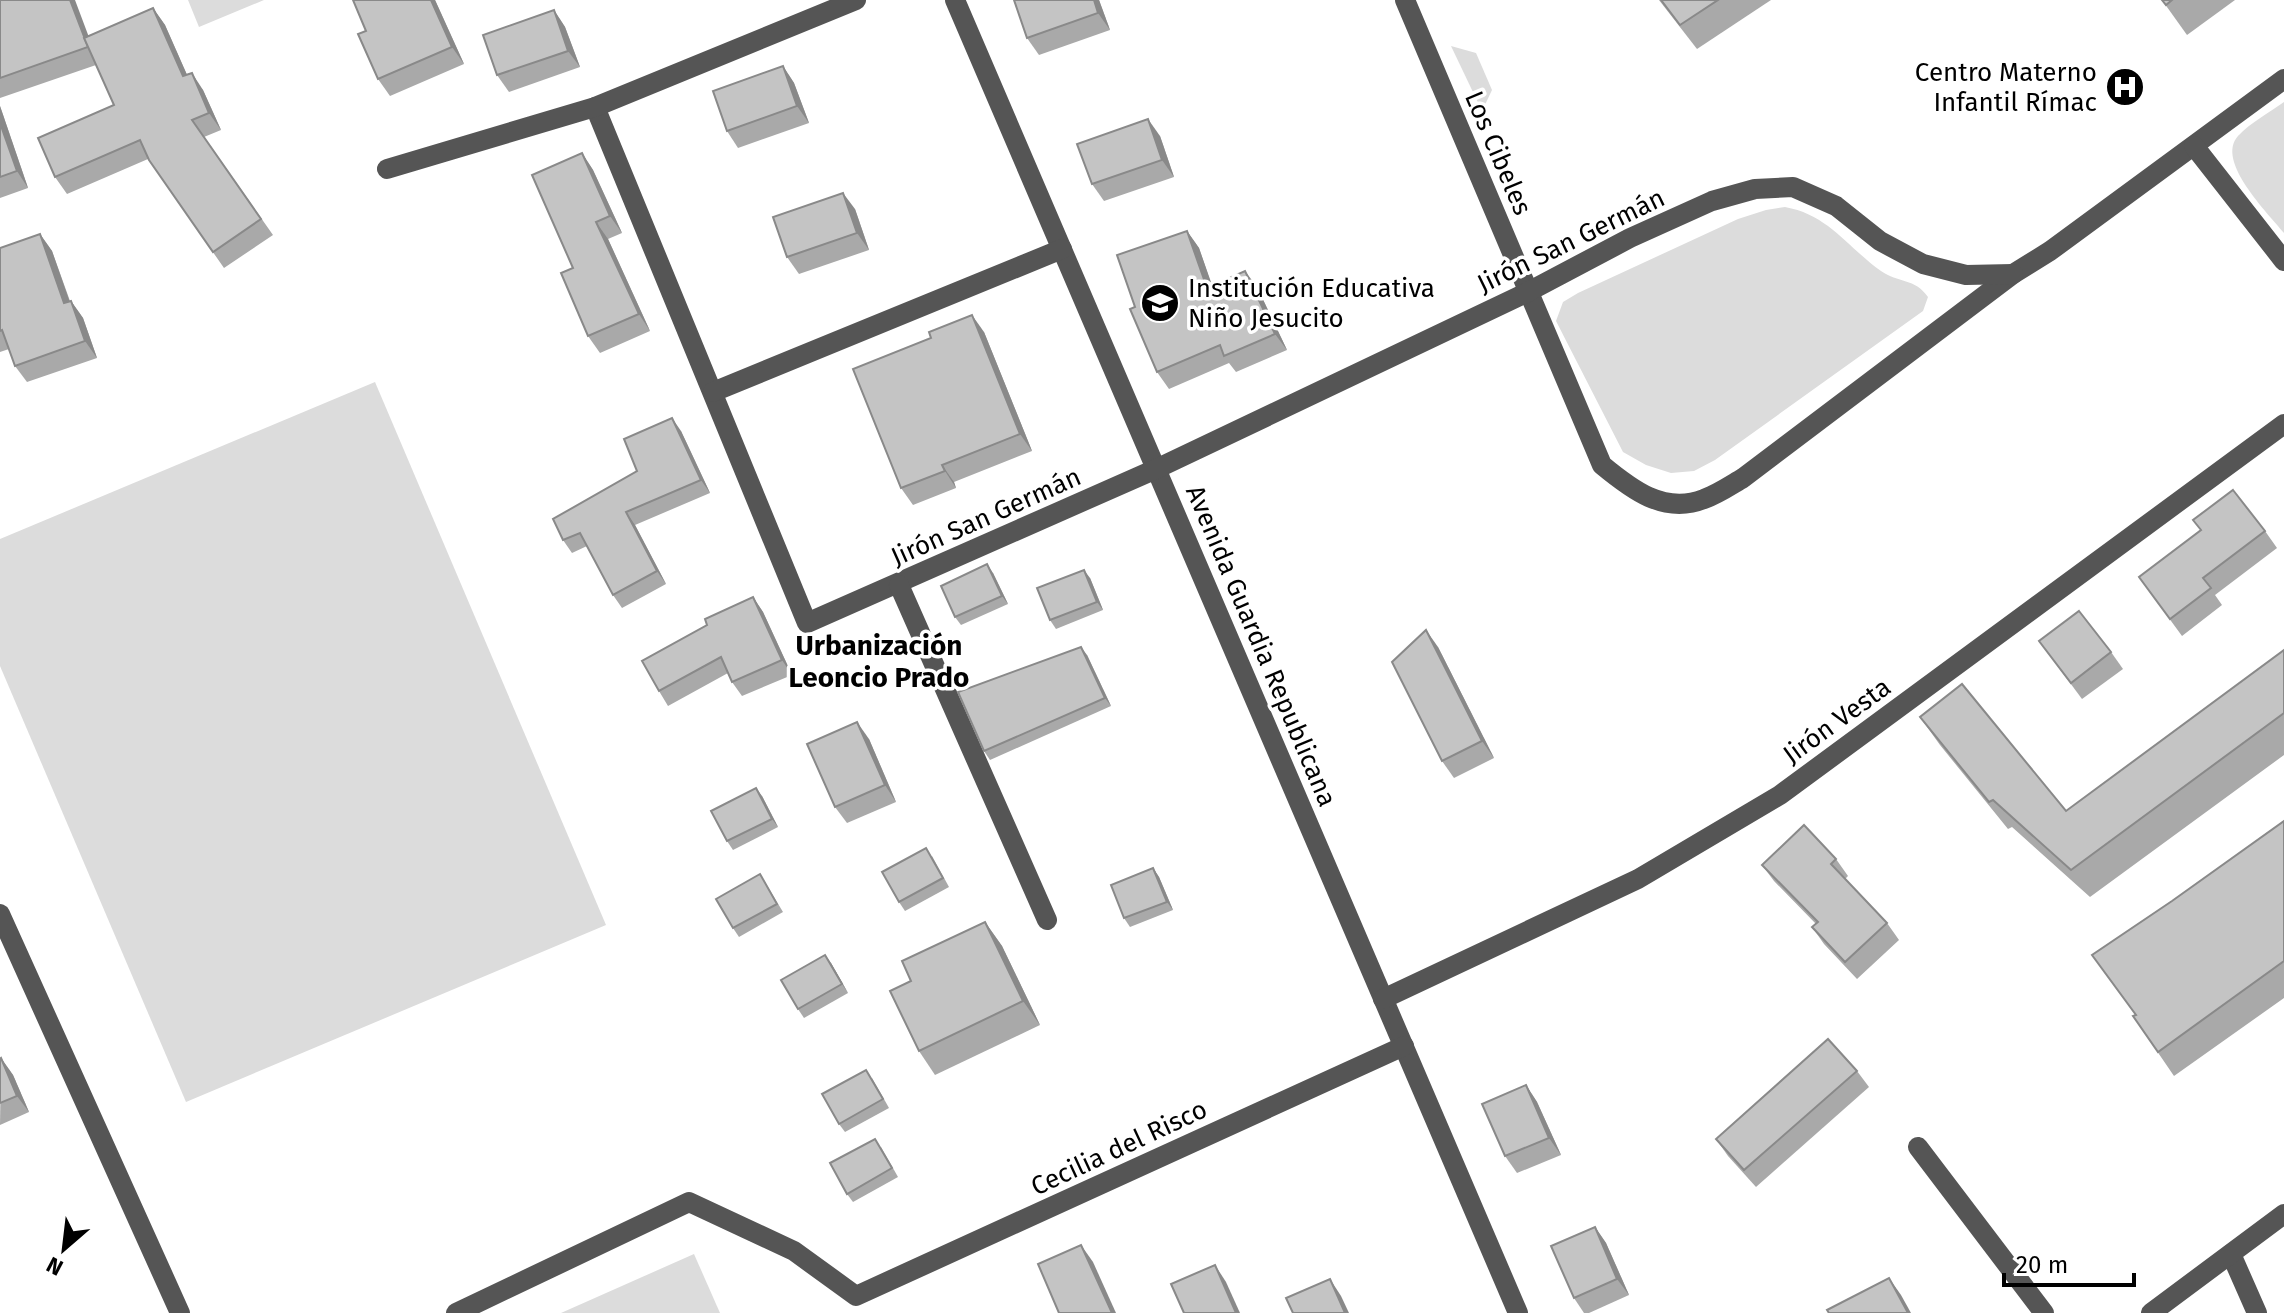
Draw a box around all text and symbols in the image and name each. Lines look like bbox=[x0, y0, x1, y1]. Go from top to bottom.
place label: Centro Materno Infantil Rímac bbox=[1915, 57, 2097, 118]
hospital icon: Centro Materno Infantil Rímac bbox=[2104, 66, 2146, 108]
street label: Los Cibeles bbox=[1458, 86, 1538, 220]
street label: Jirón San Germán bbox=[1472, 182, 1670, 300]
place label: Institución Educativa Niño Jesucito bbox=[1188, 273, 1435, 334]
school or university icon: Institución Educativa Niño Jesucito bbox=[1139, 282, 1181, 324]
street label: Jirón San Germán bbox=[886, 461, 1086, 573]
street label: Avenida Guardia Republicana bbox=[1179, 481, 1343, 811]
district label: Urbanización Leoncio Prado bbox=[789, 629, 969, 694]
street label: Jirón Vesta bbox=[1777, 672, 1897, 770]
street label: Cecilia del Risco bbox=[1026, 1094, 1212, 1202]
north arrow bbox=[24, 1209, 104, 1289]
scale bar bbox=[2004, 1237, 2134, 1287]
text: N bbox=[42, 1251, 68, 1282]
text: 20 m bbox=[2016, 1251, 2068, 1279]

